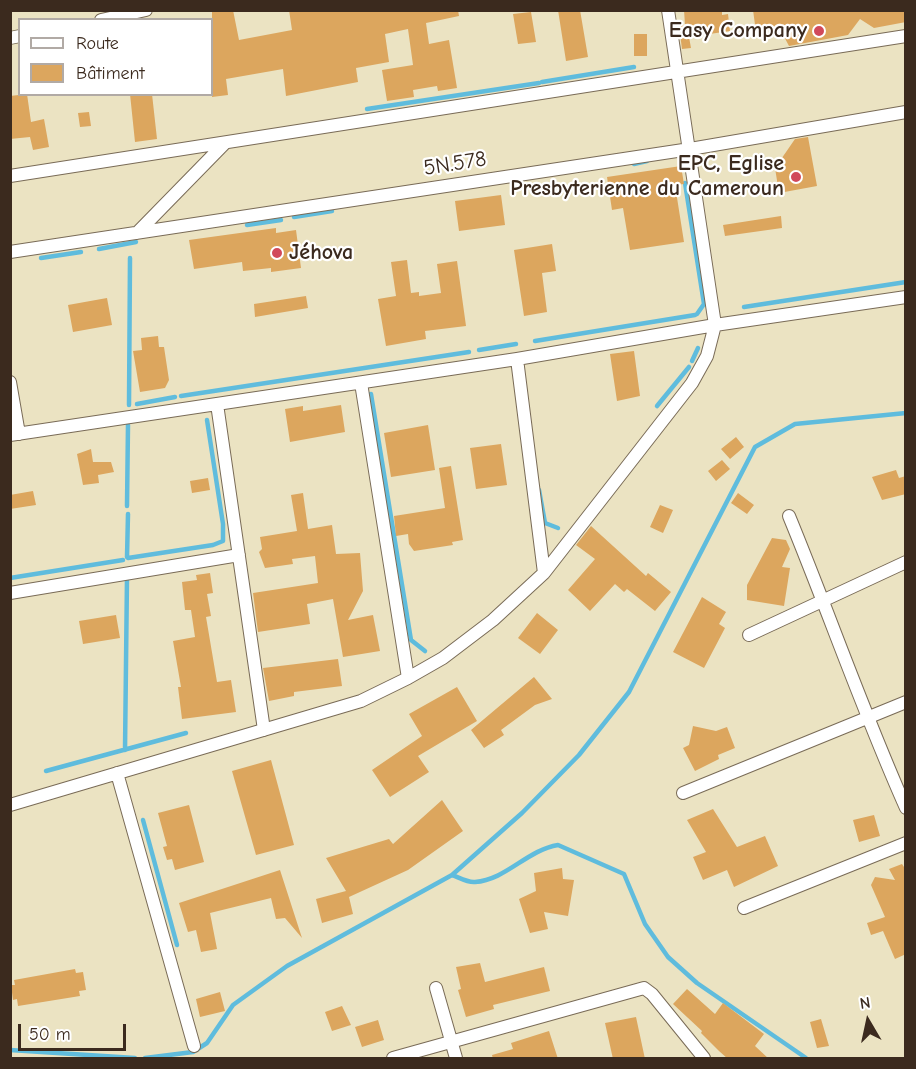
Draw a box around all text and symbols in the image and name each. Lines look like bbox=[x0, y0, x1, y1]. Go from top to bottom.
legend bbox=[18, 18, 213, 96]
place label: Easy Company bbox=[669, 18, 807, 44]
marker: Easy Company bbox=[812, 24, 826, 38]
text: Route bbox=[76, 33, 119, 54]
text: Bâtiment bbox=[76, 63, 145, 84]
street label: 5N.578 bbox=[422, 146, 488, 182]
place label: EPC, Eglise Presbyterienne du Cameroun bbox=[510, 151, 784, 202]
marker: EPC, Eglise Presbyterienne du Cameroun bbox=[789, 170, 803, 184]
place label: Jéhova bbox=[289, 240, 353, 266]
marker: Jéhova bbox=[270, 246, 284, 260]
north arrow bbox=[838, 991, 898, 1051]
text: N bbox=[859, 994, 872, 1013]
scale bar bbox=[21, 1012, 129, 1050]
text: 50 m bbox=[29, 1024, 71, 1045]

